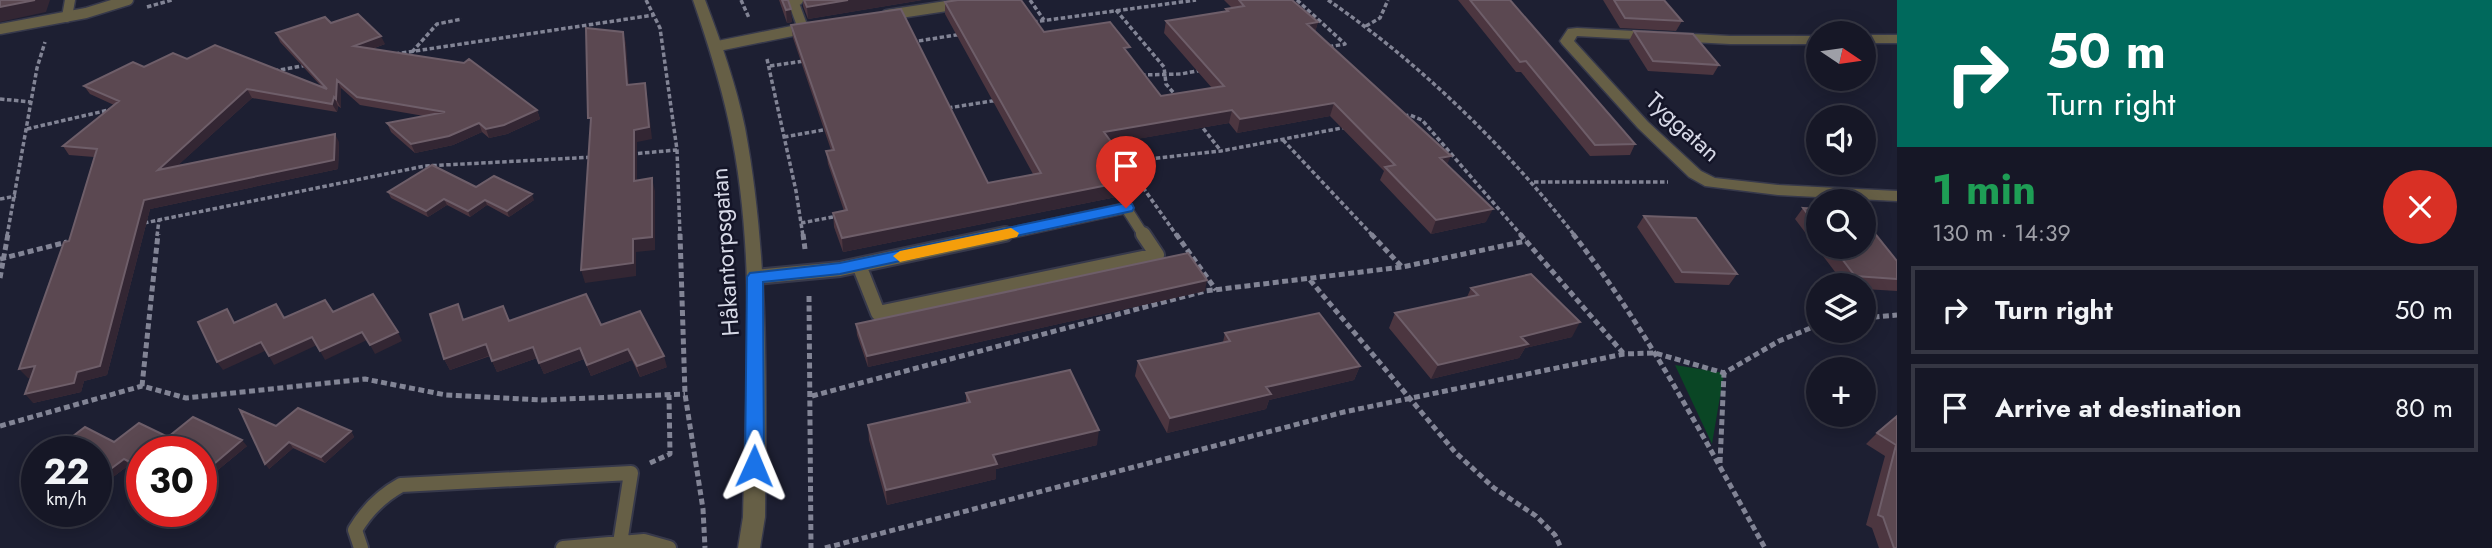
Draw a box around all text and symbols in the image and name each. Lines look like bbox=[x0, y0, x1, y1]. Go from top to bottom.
text: 50 m bbox=[2047, 16, 2166, 86]
north arrow bbox=[1806, 21, 1876, 91]
map controls bbox=[1806, 21, 1876, 427]
icon: right bbox=[1932, 28, 2023, 119]
text: Turn right bbox=[2047, 81, 2176, 127]
street label: Tyggatan bbox=[1638, 84, 1728, 170]
button: sound bbox=[1806, 105, 1876, 175]
pin bbox=[1096, 136, 1156, 208]
icon: arrive bbox=[1107, 147, 1145, 185]
text: 1 min bbox=[1932, 159, 2036, 220]
street label: Håkantorpsgatan bbox=[701, 166, 748, 338]
button: close bbox=[2383, 170, 2457, 244]
button: search bbox=[1806, 189, 1876, 259]
text: 130 m · 14:39 bbox=[1932, 216, 2071, 250]
button: layers bbox=[1806, 273, 1876, 343]
icon: right bbox=[1936, 291, 1974, 329]
text: Turn right bbox=[1995, 291, 2113, 329]
text: 50 m bbox=[2395, 291, 2453, 329]
button: + bbox=[1806, 357, 1876, 427]
icon: arrive bbox=[1936, 389, 1974, 427]
text: Arrive at destination bbox=[1995, 389, 2242, 427]
text: 80 m bbox=[2395, 389, 2453, 427]
position arrow bbox=[717, 429, 791, 503]
speed limit sign: 30 bbox=[126, 436, 217, 527]
text: 22 bbox=[44, 447, 89, 497]
text: km/h bbox=[46, 486, 87, 512]

